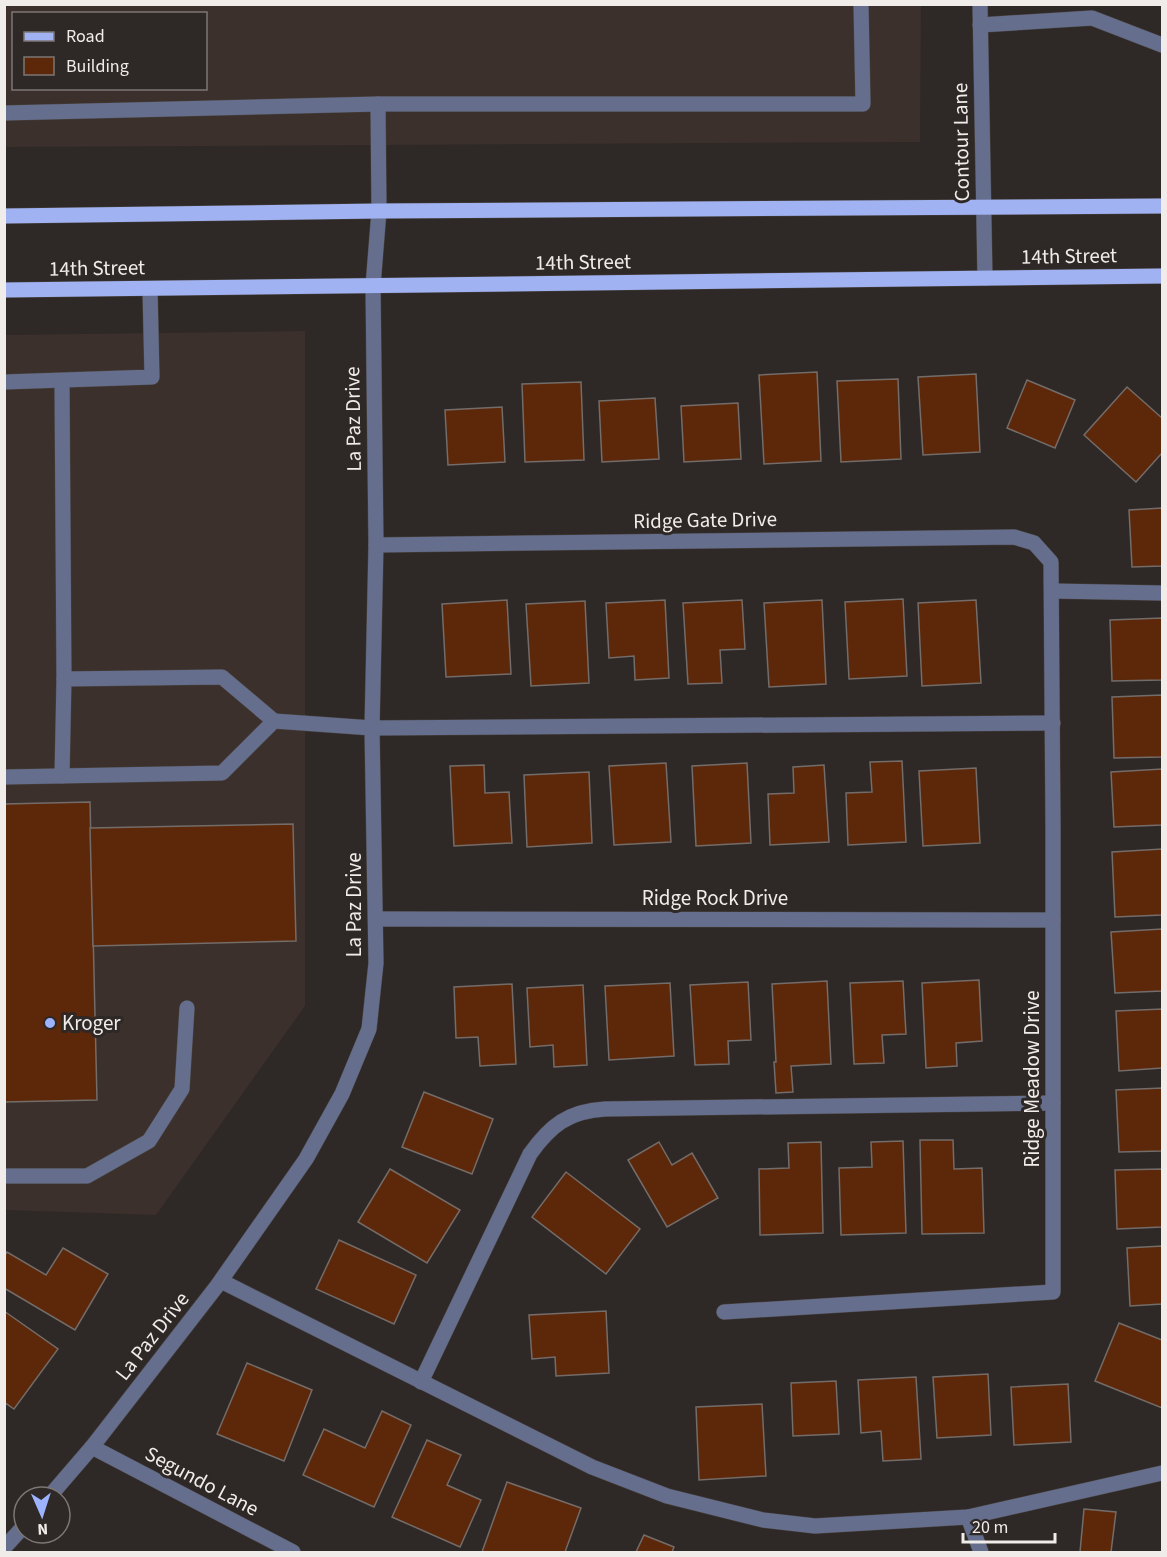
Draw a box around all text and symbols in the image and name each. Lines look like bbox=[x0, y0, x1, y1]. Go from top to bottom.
legend bbox=[12, 12, 207, 90]
text: Road bbox=[66, 24, 105, 49]
text: Building bbox=[66, 54, 129, 79]
street label: Contour Lane bbox=[945, 82, 977, 202]
street label: 14th Street bbox=[1021, 240, 1117, 272]
street label: 14th Street bbox=[535, 246, 631, 278]
street label: 14th Street bbox=[49, 252, 145, 284]
street label: La Paz Drive bbox=[337, 366, 369, 472]
street label: Ridge Gate Drive bbox=[633, 504, 777, 536]
street label: La Paz Drive bbox=[339, 852, 369, 958]
street label: Ridge Rock Drive bbox=[642, 883, 788, 913]
street label: Ridge Meadow Drive bbox=[1017, 990, 1047, 1168]
place label: Kroger bbox=[62, 1008, 121, 1038]
marker: Kroger bbox=[43, 1016, 57, 1030]
street label: La Paz Drive bbox=[108, 1285, 196, 1387]
street label: Segundo Lane bbox=[140, 1438, 264, 1524]
north arrow bbox=[12, 1485, 72, 1545]
scale bar bbox=[963, 1506, 1054, 1544]
text: 20 m bbox=[972, 1515, 1008, 1540]
text: N bbox=[37, 1518, 49, 1540]

